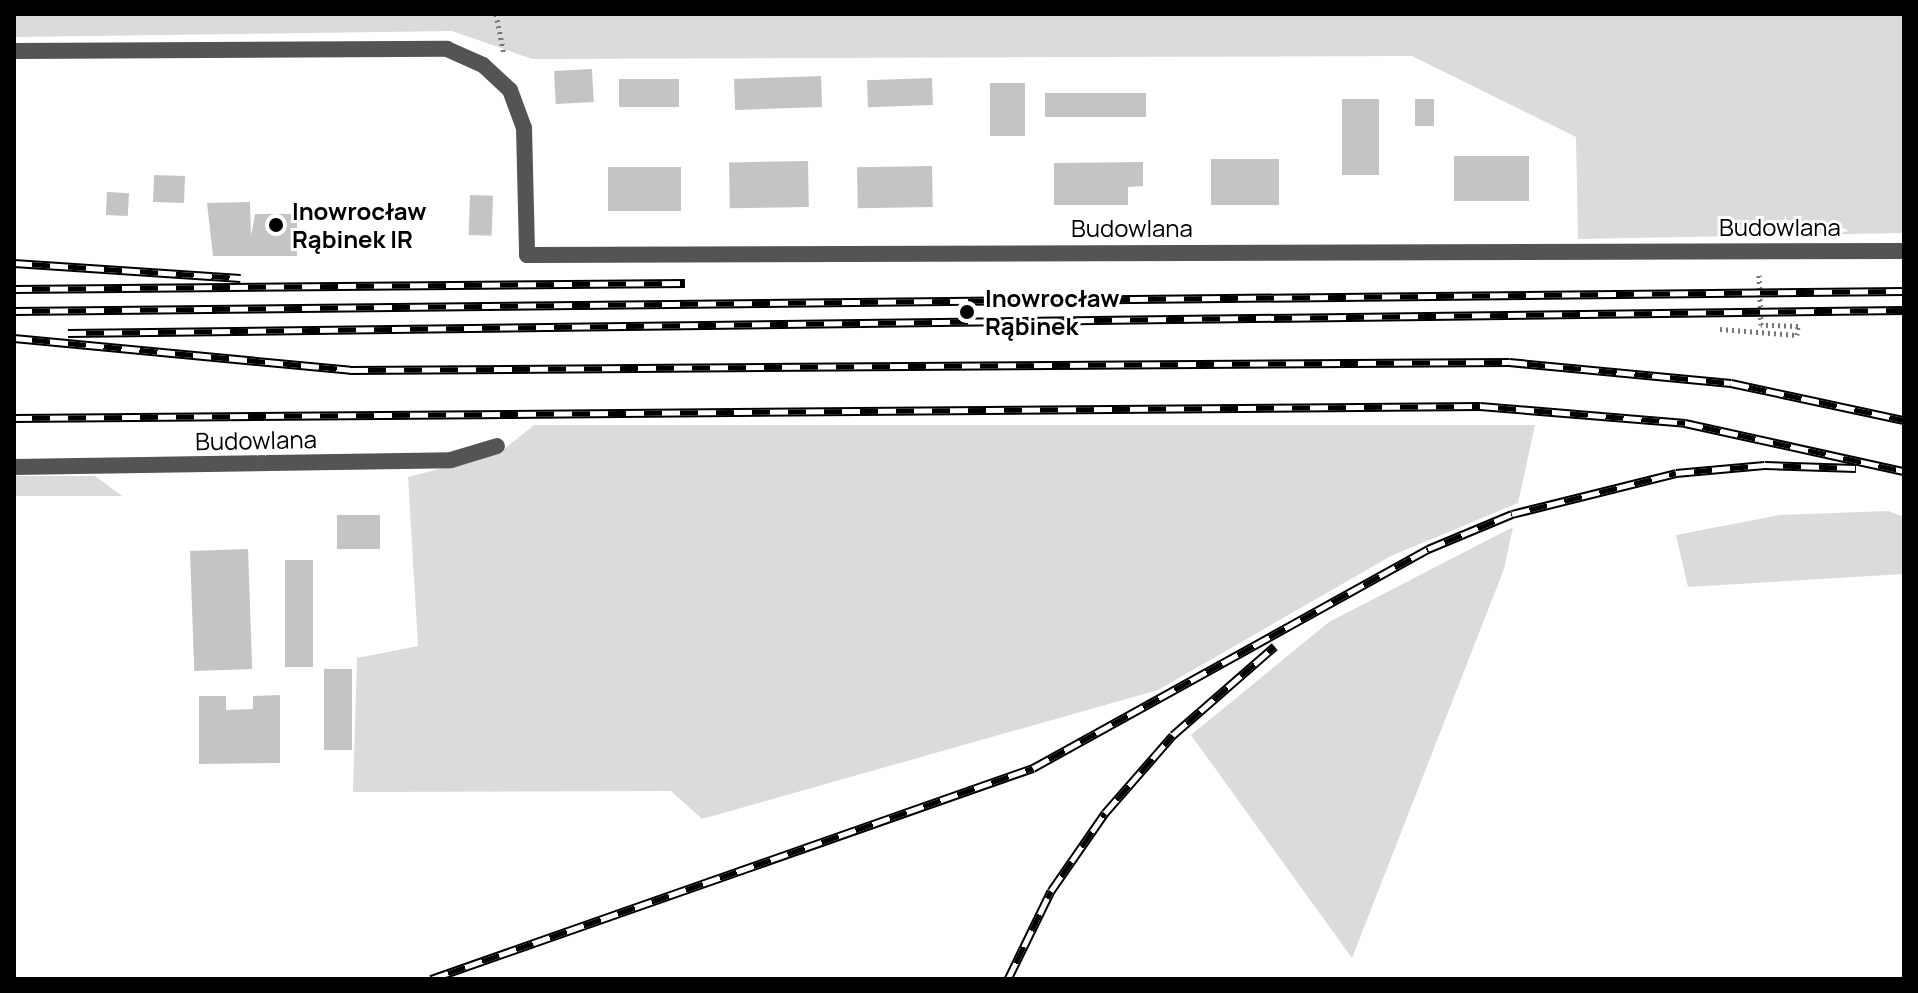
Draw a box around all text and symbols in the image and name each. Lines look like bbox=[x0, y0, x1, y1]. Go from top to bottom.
place label: Inowrocław Rąbinek IR bbox=[292, 197, 426, 253]
street label: Budowlana bbox=[1719, 213, 1841, 241]
street label: Budowlana bbox=[1071, 214, 1193, 242]
marker: Inowrocław Rąbinek IR bbox=[267, 216, 285, 234]
place label: Inowrocław Rąbinek bbox=[985, 284, 1119, 340]
marker: Inowrocław Rąbinek bbox=[956, 301, 978, 323]
street label: Budowlana bbox=[195, 425, 317, 455]

